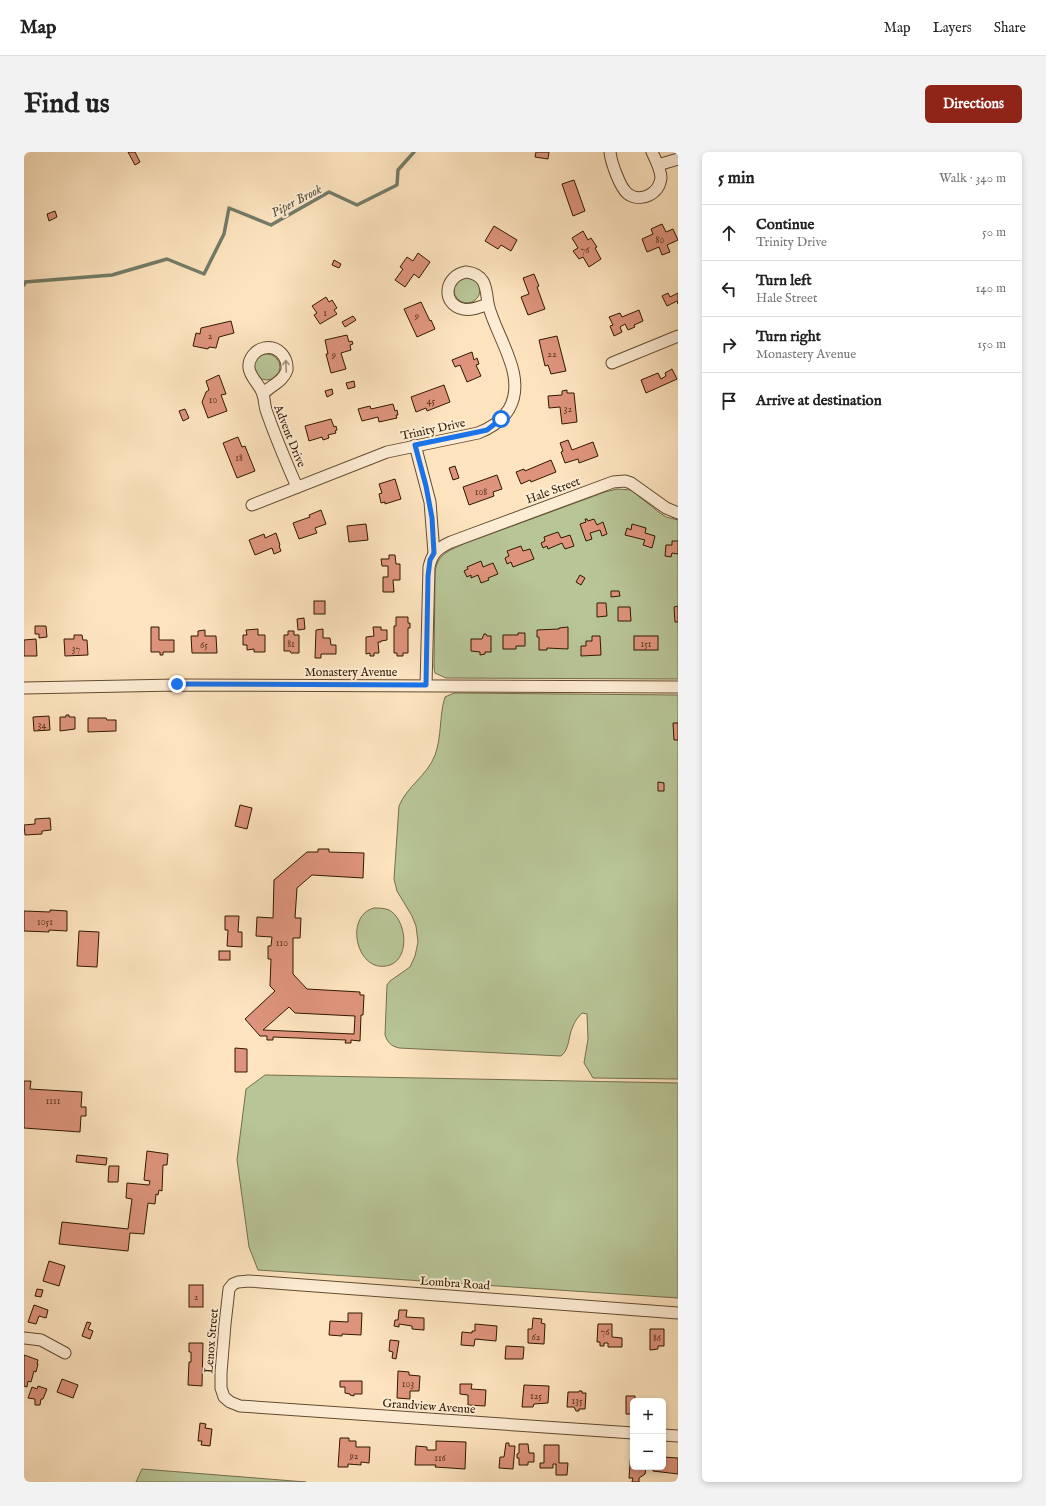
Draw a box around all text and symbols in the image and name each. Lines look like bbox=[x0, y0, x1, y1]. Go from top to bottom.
text: Map bbox=[20, 16, 56, 40]
text: Map bbox=[884, 19, 911, 37]
text: Layers bbox=[933, 19, 972, 37]
text: Share bbox=[994, 19, 1026, 37]
button: Directions bbox=[925, 85, 1022, 123]
text: Find us bbox=[24, 87, 110, 122]
text: 5 min bbox=[718, 168, 755, 189]
text: Walk · 340 m bbox=[939, 170, 1006, 187]
water label: Piper Brook bbox=[268, 181, 326, 222]
text: Continue bbox=[756, 215, 814, 234]
icon: ahead bbox=[718, 222, 740, 244]
text: 50 m bbox=[982, 224, 1006, 241]
house number: 80 bbox=[656, 234, 664, 247]
text: Trinity Drive bbox=[756, 234, 827, 251]
house number: 76 bbox=[581, 244, 590, 257]
text: Turn left bbox=[756, 271, 812, 290]
icon: left bbox=[718, 278, 740, 300]
text: 140 m bbox=[976, 280, 1006, 297]
text: Hale Street bbox=[756, 290, 817, 307]
house number: 1 bbox=[323, 307, 327, 320]
house number: 9 bbox=[414, 310, 419, 323]
text: Turn right bbox=[756, 327, 821, 346]
house number: 2 bbox=[208, 330, 213, 343]
icon: right bbox=[718, 334, 740, 356]
text: 150 m bbox=[977, 336, 1006, 353]
text: Monastery Avenue bbox=[756, 346, 856, 363]
house number: 22 bbox=[547, 348, 557, 361]
house number: 9 bbox=[331, 349, 336, 362]
one-way arrow bbox=[282, 359, 289, 372]
icon: arrive bbox=[718, 390, 740, 412]
text: Arrive at destination bbox=[756, 391, 882, 410]
house number: 10 bbox=[209, 394, 217, 407]
house number: 45 bbox=[427, 395, 436, 408]
street label: Advent Drive bbox=[270, 402, 309, 470]
house number: 32 bbox=[564, 403, 573, 416]
route start bbox=[492, 410, 510, 428]
street label: Trinity Drive bbox=[399, 415, 467, 444]
house number: 18 bbox=[235, 452, 243, 465]
street label: Hale Street bbox=[524, 474, 582, 507]
house number: 108 bbox=[475, 486, 487, 499]
house number: 81 bbox=[287, 638, 295, 651]
house number: 151 bbox=[640, 638, 652, 651]
house number: 65 bbox=[200, 639, 208, 652]
house number: 37 bbox=[72, 643, 81, 656]
street label: Monastery Avenue bbox=[305, 665, 398, 680]
route end bbox=[168, 675, 186, 693]
house number: 34 bbox=[38, 719, 46, 732]
house number: 1051 bbox=[37, 916, 53, 929]
house number: 110 bbox=[276, 937, 288, 950]
house number: 1111 bbox=[46, 1095, 61, 1108]
street label: Lombra Road bbox=[419, 1274, 491, 1293]
house number: 2 bbox=[194, 1291, 199, 1304]
street label: Lenox Street bbox=[201, 1308, 222, 1374]
house number: 76 bbox=[601, 1326, 610, 1339]
house number: 62 bbox=[532, 1331, 541, 1344]
house number: 86 bbox=[653, 1332, 662, 1345]
house number: 103 bbox=[402, 1378, 414, 1391]
house number: 125 bbox=[530, 1390, 542, 1403]
house number: 135 bbox=[571, 1395, 583, 1408]
street label: Grandview Avenue bbox=[382, 1396, 476, 1417]
map controls bbox=[630, 1398, 666, 1470]
button: + bbox=[630, 1398, 666, 1434]
button: − bbox=[630, 1434, 666, 1470]
house number: 92 bbox=[348, 1450, 359, 1463]
house number: 116 bbox=[434, 1452, 447, 1465]

